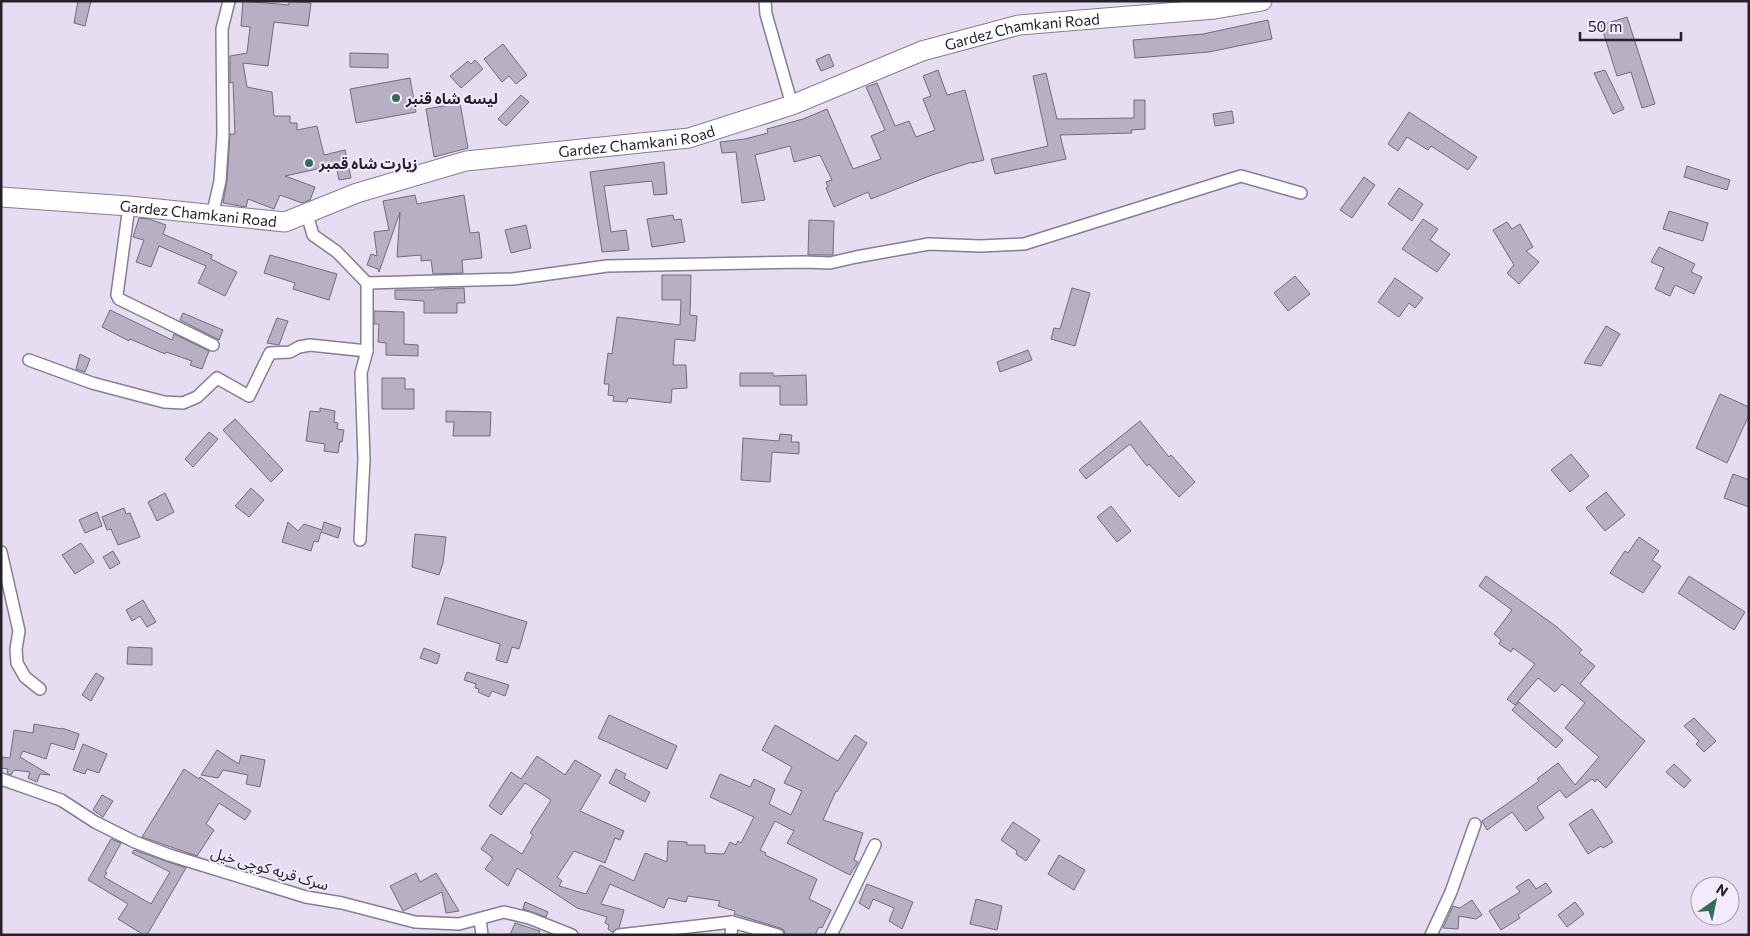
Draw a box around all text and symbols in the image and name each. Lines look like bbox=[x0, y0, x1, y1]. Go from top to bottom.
street label: Gardez Chamkani Road bbox=[943, 9, 1100, 54]
scale bar bbox=[1580, 10, 1681, 42]
text: 50 m bbox=[1588, 17, 1622, 35]
place label: لیسه شاه قنبر bbox=[405, 89, 498, 108]
marker: لیسه شاه قنبر bbox=[390, 92, 402, 104]
street label: Gardez Chamkani Road bbox=[557, 121, 717, 160]
place label: زیارت شاه قمبر bbox=[318, 154, 418, 173]
marker: زیارت شاه قمبر bbox=[303, 157, 315, 169]
street label: Gardez Chamkani Road bbox=[119, 196, 278, 230]
street label: سرک قریه کوچی خیل bbox=[209, 843, 331, 895]
north arrow bbox=[1690, 876, 1740, 926]
text: N bbox=[1713, 880, 1731, 900]

